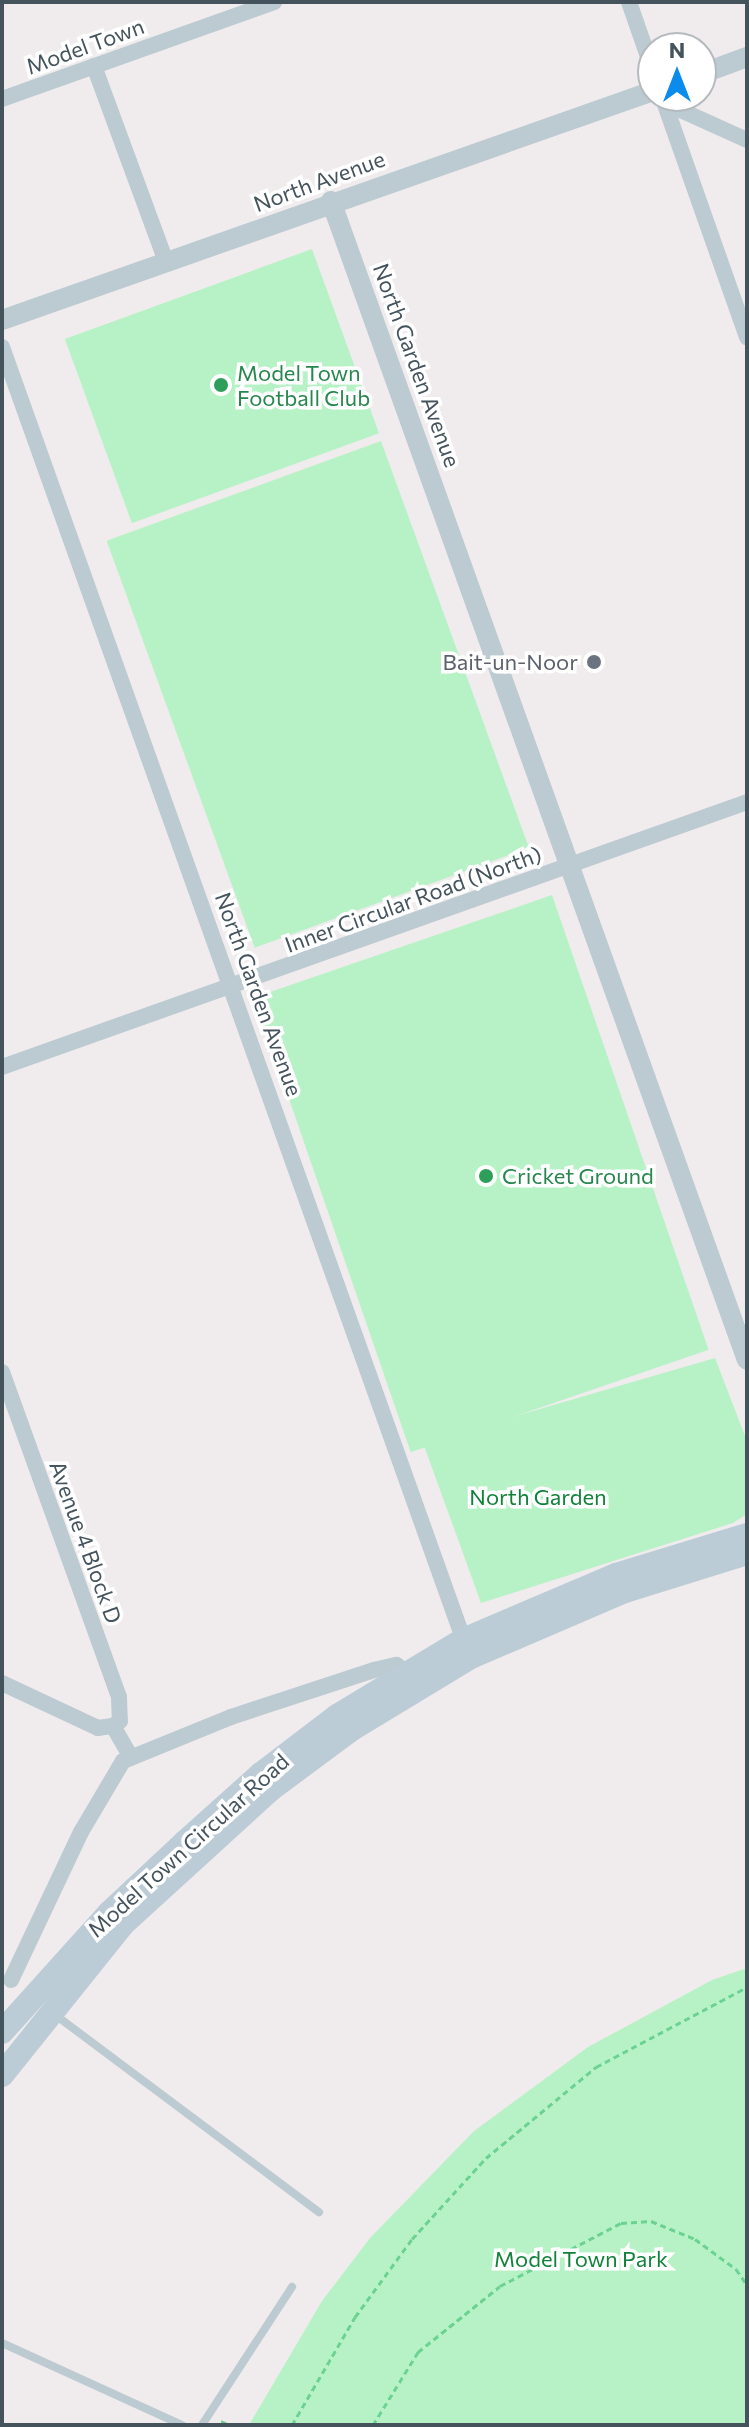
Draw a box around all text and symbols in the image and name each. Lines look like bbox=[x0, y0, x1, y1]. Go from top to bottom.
street label: Model Town bbox=[22, 12, 148, 80]
north arrow bbox=[637, 32, 717, 112]
text: N bbox=[669, 36, 685, 63]
street label: North Avenue bbox=[250, 145, 388, 217]
street label: North Garden Avenue bbox=[368, 260, 466, 470]
place label: Model Town Football Club bbox=[237, 359, 370, 410]
marker: Model Town Football Club bbox=[212, 376, 230, 394]
place label: Bait-un-Noor bbox=[442, 649, 578, 675]
marker: Bait-un-Noor bbox=[585, 653, 603, 671]
street label: Inner Circular Road (North) bbox=[281, 840, 545, 958]
street label: North Garden Avenue bbox=[210, 889, 308, 1099]
place label: Cricket Ground bbox=[502, 1163, 654, 1189]
marker: Cricket Ground bbox=[477, 1167, 495, 1185]
street label: Avenue 4 Block D bbox=[44, 1457, 128, 1627]
park label: North Garden bbox=[469, 1484, 607, 1510]
street label: Model Town Circular Road bbox=[82, 1748, 294, 1942]
park label: Model Town Park bbox=[494, 2246, 668, 2272]

